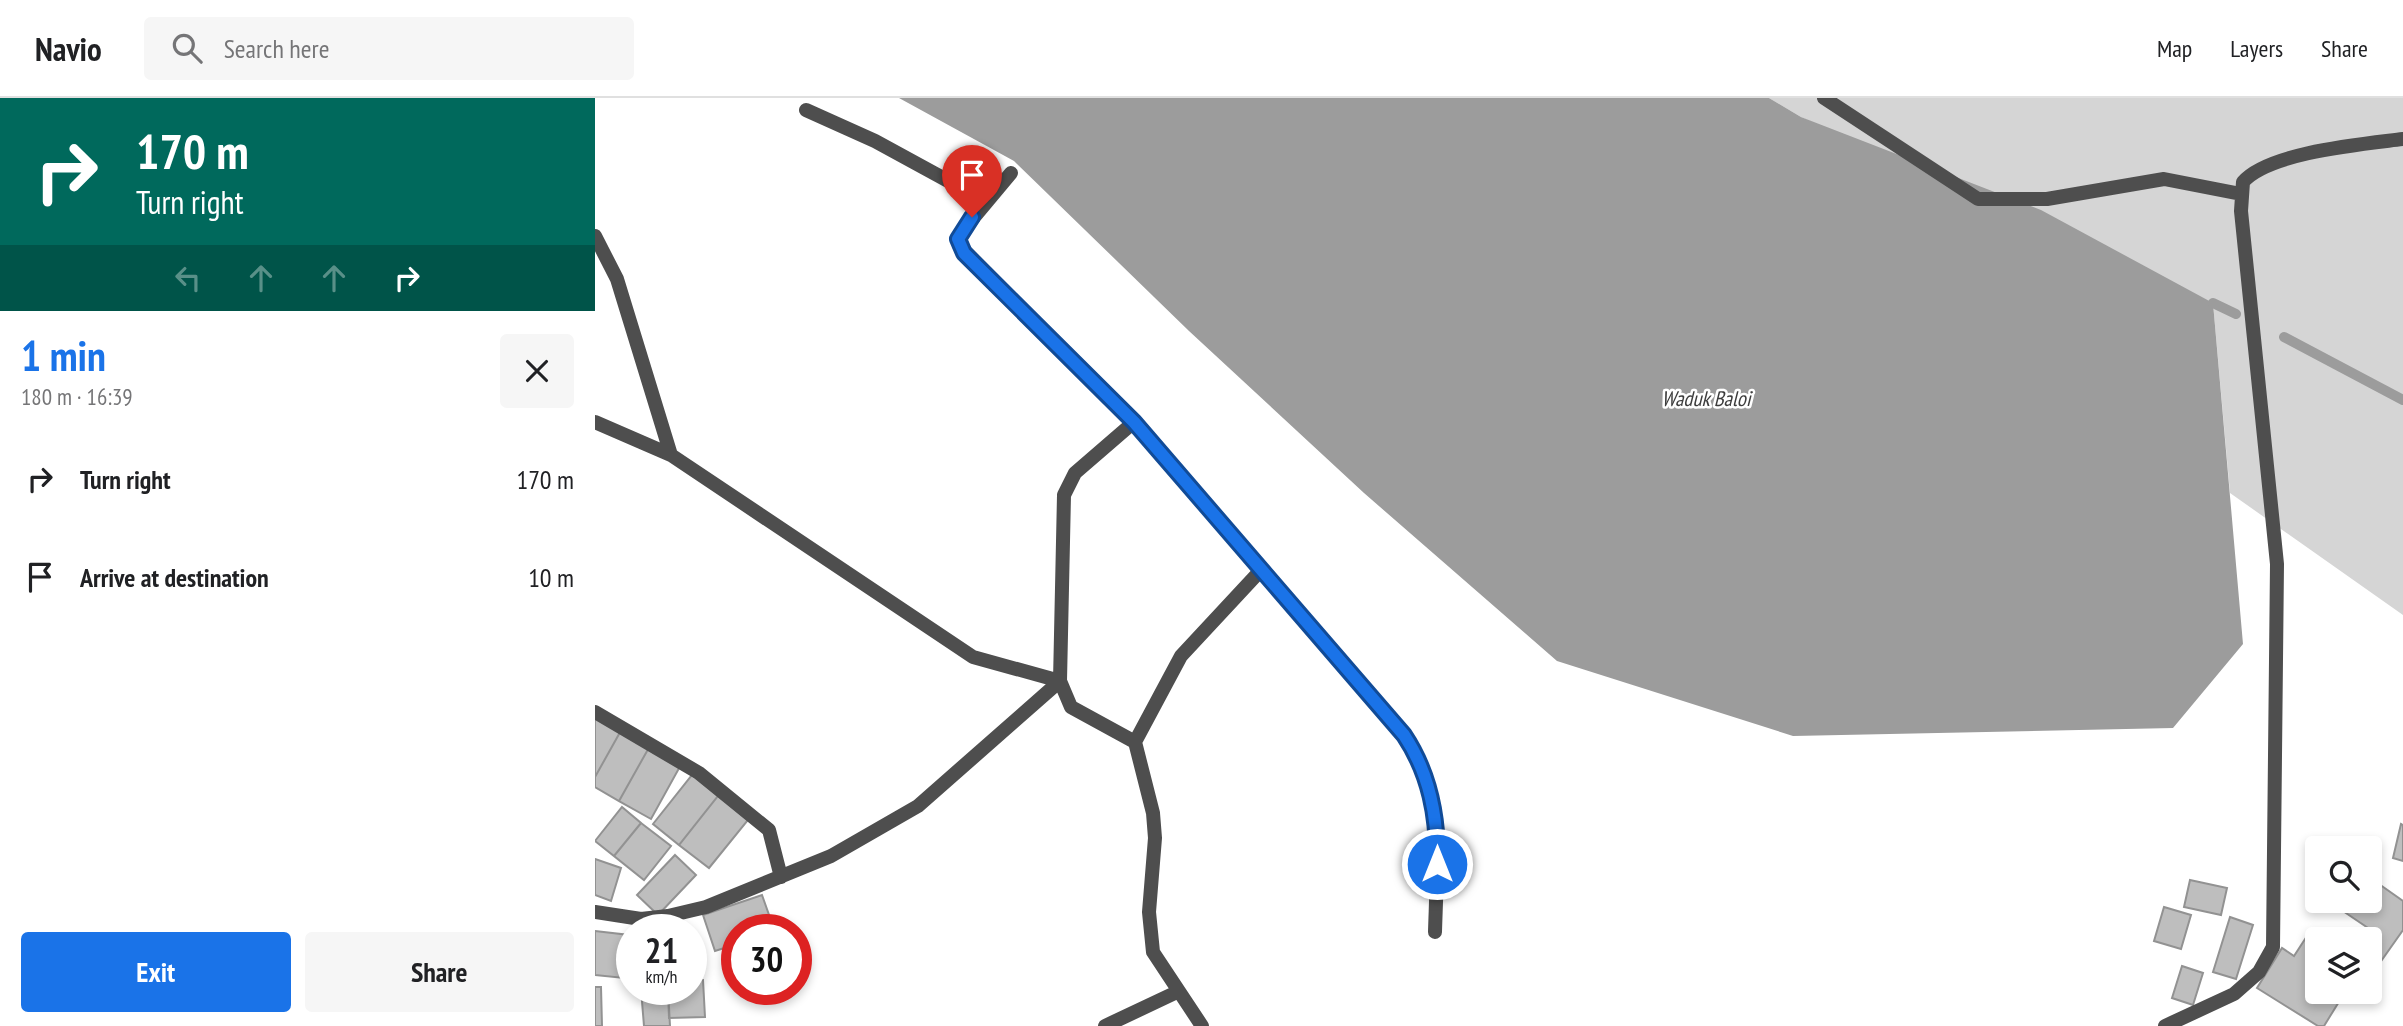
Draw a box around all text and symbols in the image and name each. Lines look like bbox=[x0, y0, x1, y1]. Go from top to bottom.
search box bbox=[144, 17, 634, 80]
text: Navio bbox=[35, 27, 102, 70]
icon: search bbox=[168, 29, 206, 67]
text: Search here bbox=[224, 32, 329, 65]
text: Map bbox=[2157, 33, 2192, 64]
text: Layers bbox=[2230, 33, 2283, 64]
text: Share bbox=[2321, 33, 2368, 64]
text: 170 m bbox=[136, 119, 249, 183]
icon: right bbox=[21, 126, 112, 217]
pin bbox=[942, 145, 1002, 217]
icon: arrive bbox=[953, 156, 991, 194]
text: Turn right bbox=[136, 181, 244, 223]
icon: left bbox=[169, 259, 207, 297]
icon: ahead bbox=[242, 259, 280, 297]
icon: ahead bbox=[315, 259, 353, 297]
icon: right bbox=[388, 259, 426, 297]
text: 1 min bbox=[21, 328, 106, 383]
button: close bbox=[500, 334, 574, 408]
text: 180 m · 16:39 bbox=[21, 382, 133, 411]
water label: Waduk Baloi bbox=[1662, 385, 1753, 412]
icon: right bbox=[21, 460, 59, 498]
text: Turn right bbox=[80, 463, 171, 496]
text: 170 m bbox=[516, 463, 574, 496]
icon: arrive bbox=[21, 558, 59, 596]
text: Arrive at destination bbox=[80, 561, 269, 594]
text: 10 m bbox=[528, 561, 574, 594]
position arrow bbox=[1400, 827, 1474, 901]
map controls bbox=[2305, 836, 2382, 1004]
button: search bbox=[2305, 836, 2382, 913]
speed limit sign: 30 bbox=[721, 914, 812, 1005]
text: 21 bbox=[645, 927, 678, 973]
button: layers bbox=[2305, 927, 2382, 1004]
button: Exit bbox=[21, 932, 291, 1012]
button: Share bbox=[305, 932, 574, 1012]
text: km/h bbox=[646, 965, 677, 988]

